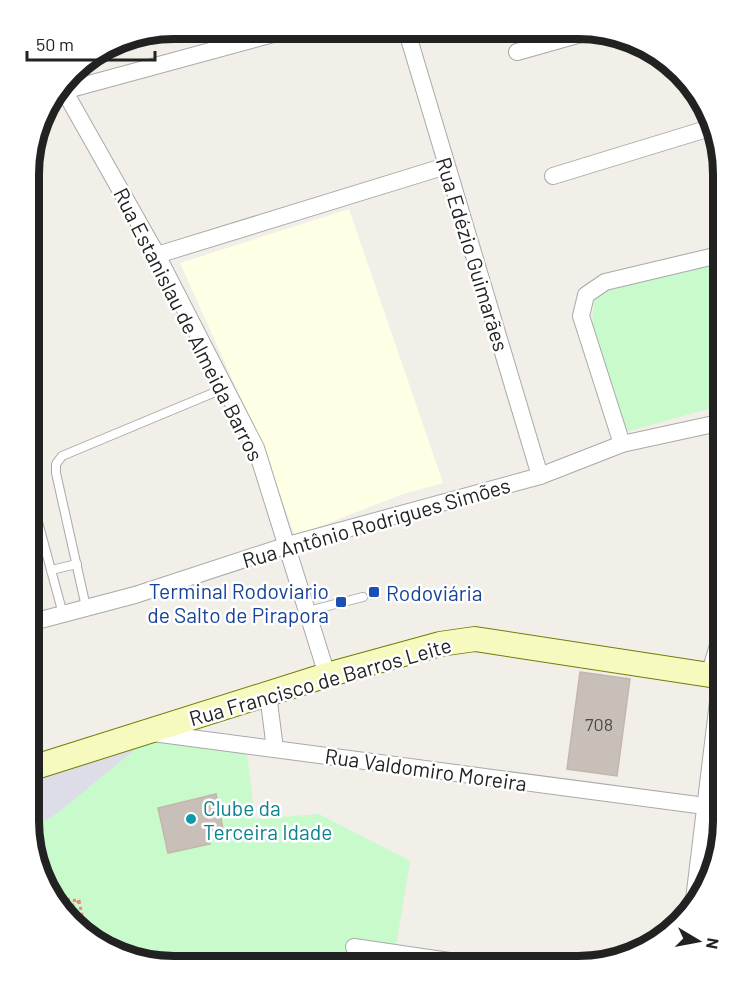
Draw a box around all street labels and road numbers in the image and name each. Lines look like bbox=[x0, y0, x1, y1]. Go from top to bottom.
street label: Rua Edézio Guimarães bbox=[432, 154, 514, 354]
street label: Rua Estanislau de Almeida Barros bbox=[109, 183, 269, 465]
street label: Rua Antônio Rodrigues Simões bbox=[239, 472, 513, 572]
street label: Rua Francisco de Barros Leite bbox=[186, 632, 454, 730]
street label: Rua Valdomiro Moreira bbox=[323, 742, 529, 796]

